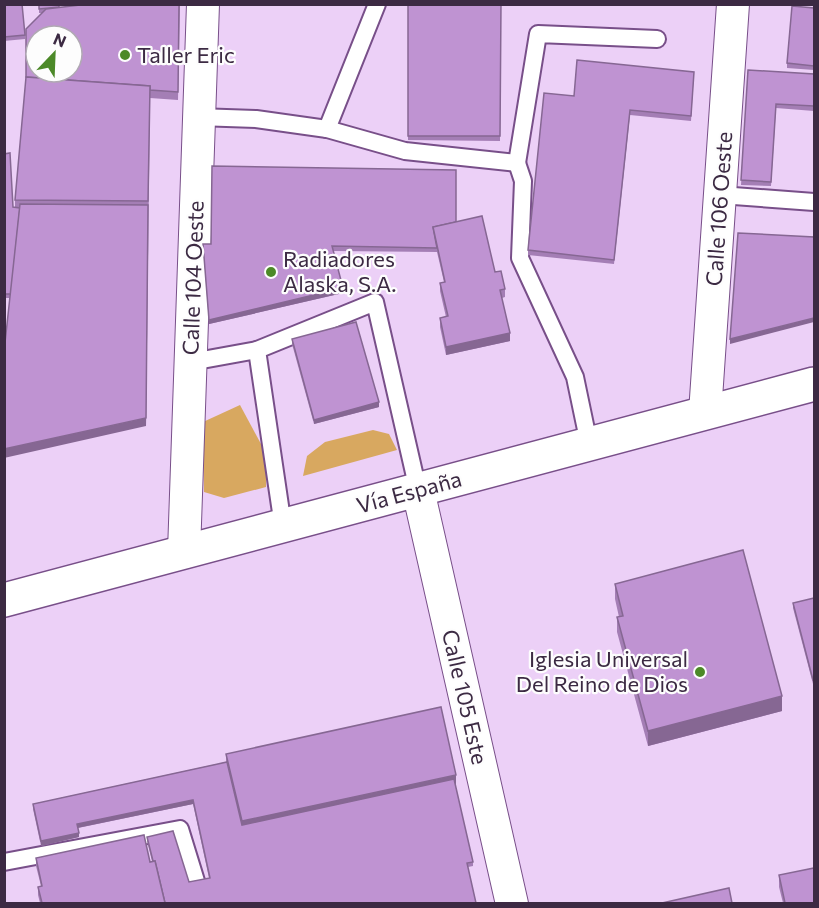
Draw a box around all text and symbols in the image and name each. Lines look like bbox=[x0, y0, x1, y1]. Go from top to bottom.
north arrow bbox=[24, 24, 84, 84]
text: N bbox=[51, 29, 69, 51]
place label: Taller Eric bbox=[137, 41, 235, 68]
marker: Taller Eric bbox=[118, 48, 132, 62]
street label: Calle 106 Oeste bbox=[700, 131, 737, 287]
street label: Calle 104 Oeste bbox=[176, 200, 209, 356]
place label: Radiadores Alaska, S.A. bbox=[283, 245, 396, 297]
marker: Radiadores Alaska, S.A. bbox=[264, 265, 278, 279]
street label: Vía España bbox=[353, 465, 464, 519]
street label: Calle 105 Este bbox=[437, 627, 494, 767]
place label: Iglesia Universal Del Reino de Dios bbox=[516, 645, 688, 697]
marker: Iglesia Universal Del Reino de Dios bbox=[693, 665, 707, 679]

